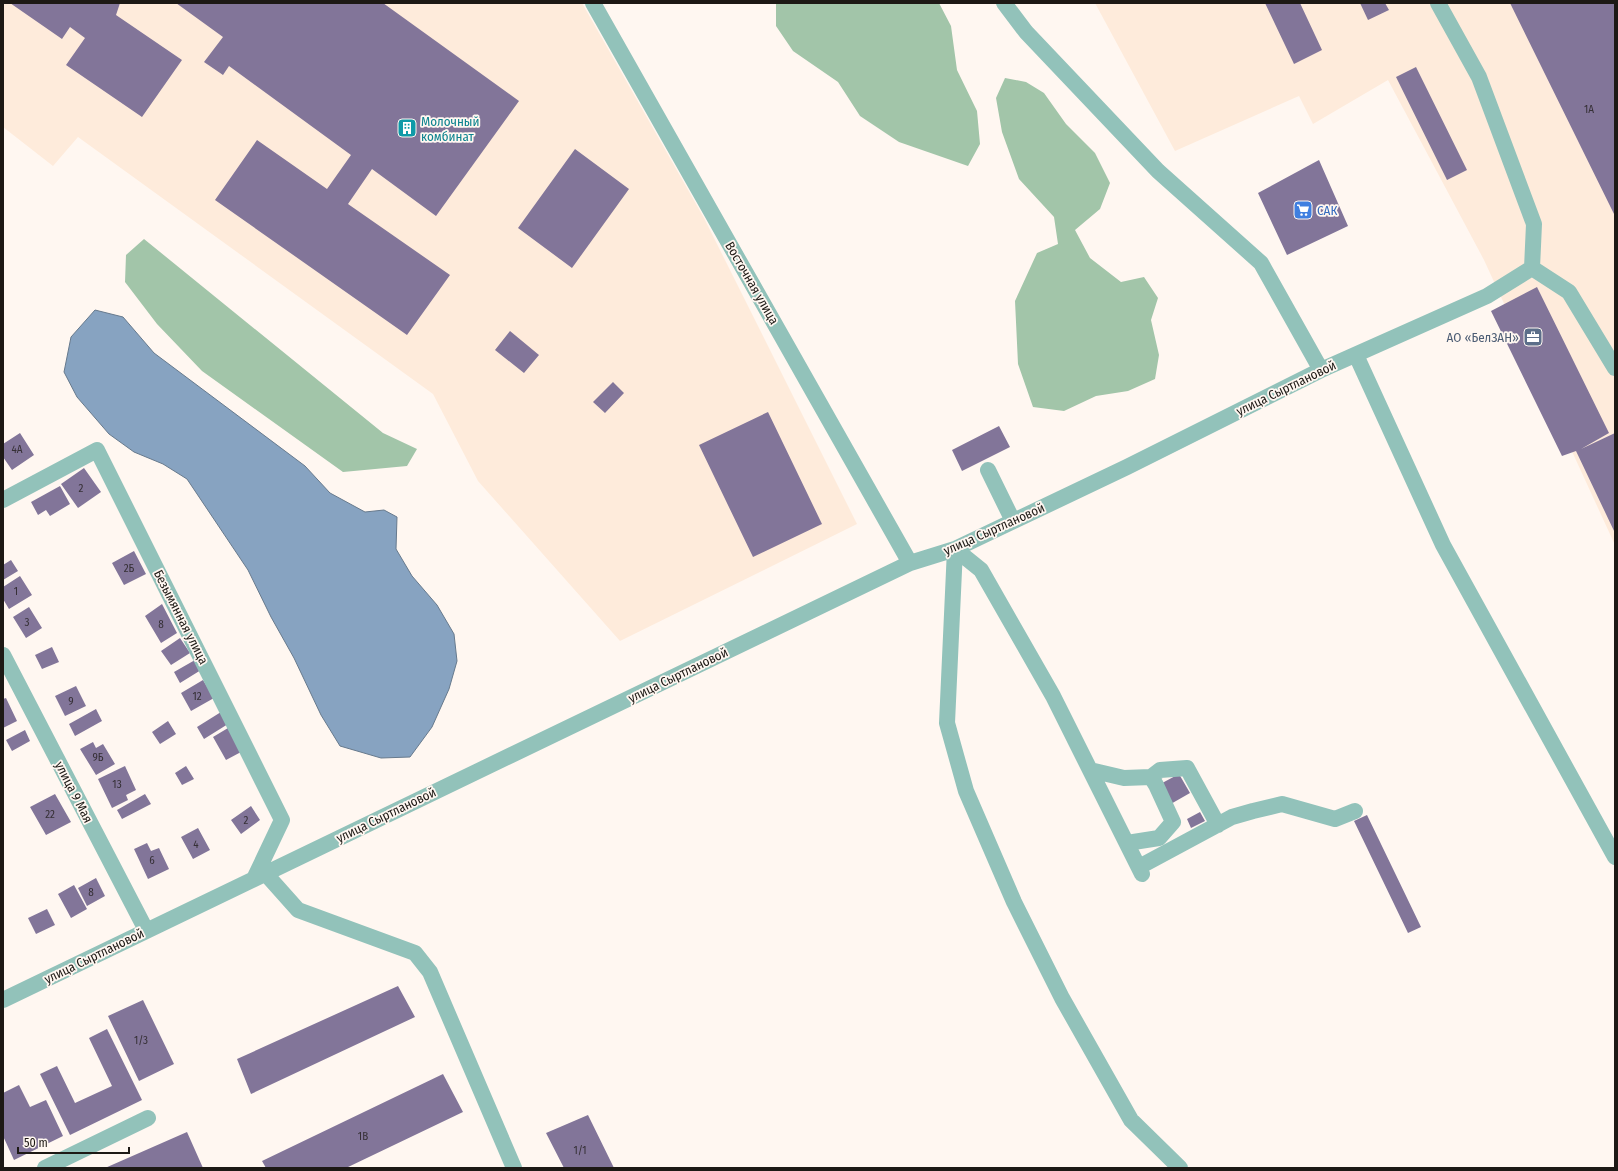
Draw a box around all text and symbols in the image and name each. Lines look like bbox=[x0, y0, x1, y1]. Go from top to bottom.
house number: 1А bbox=[1584, 103, 1594, 116]
place label: Молочный комбинат bbox=[421, 114, 479, 144]
building icon: Молочный комбинат bbox=[396, 117, 418, 139]
supermarket icon: САК bbox=[1292, 199, 1314, 221]
place label: САК bbox=[1317, 203, 1337, 218]
street label: Восточная улица bbox=[722, 239, 782, 327]
office icon: АО «БелЗАН» bbox=[1522, 326, 1544, 348]
place label: АО «БелЗАН» bbox=[1447, 330, 1519, 345]
street label: улица Сыртлановой bbox=[1234, 357, 1338, 419]
house number: 4А bbox=[11, 443, 23, 456]
house number: 2 bbox=[79, 482, 84, 495]
street label: улица Сыртлановой bbox=[941, 500, 1047, 558]
house number: 2Б bbox=[124, 562, 135, 575]
street label: Безымянная улица bbox=[151, 567, 211, 667]
house number: 1 bbox=[14, 585, 18, 598]
house number: 3 bbox=[25, 616, 30, 629]
house number: 8 bbox=[158, 618, 164, 631]
street label: улица Сыртлановой bbox=[626, 644, 730, 706]
house number: 12 bbox=[192, 690, 202, 703]
house number: 9 bbox=[68, 695, 74, 708]
house number: 9Б bbox=[92, 751, 104, 764]
street label: улица 9 Мая bbox=[52, 759, 96, 825]
house number: 13 bbox=[112, 778, 122, 791]
street label: улица Сыртлановой bbox=[334, 784, 438, 846]
house number: 22 bbox=[45, 808, 55, 821]
house number: 2 bbox=[244, 814, 249, 827]
house number: 4 bbox=[193, 838, 199, 851]
house number: 6 bbox=[149, 854, 155, 867]
house number: 8 bbox=[88, 886, 94, 899]
street label: улица Сыртлановой bbox=[42, 925, 146, 987]
house number: 1/3 bbox=[134, 1034, 148, 1047]
scale bar bbox=[18, 1129, 129, 1155]
house number: 1В bbox=[358, 1130, 368, 1143]
text: 50 m bbox=[24, 1136, 48, 1150]
house number: 1/1 bbox=[573, 1144, 587, 1157]

